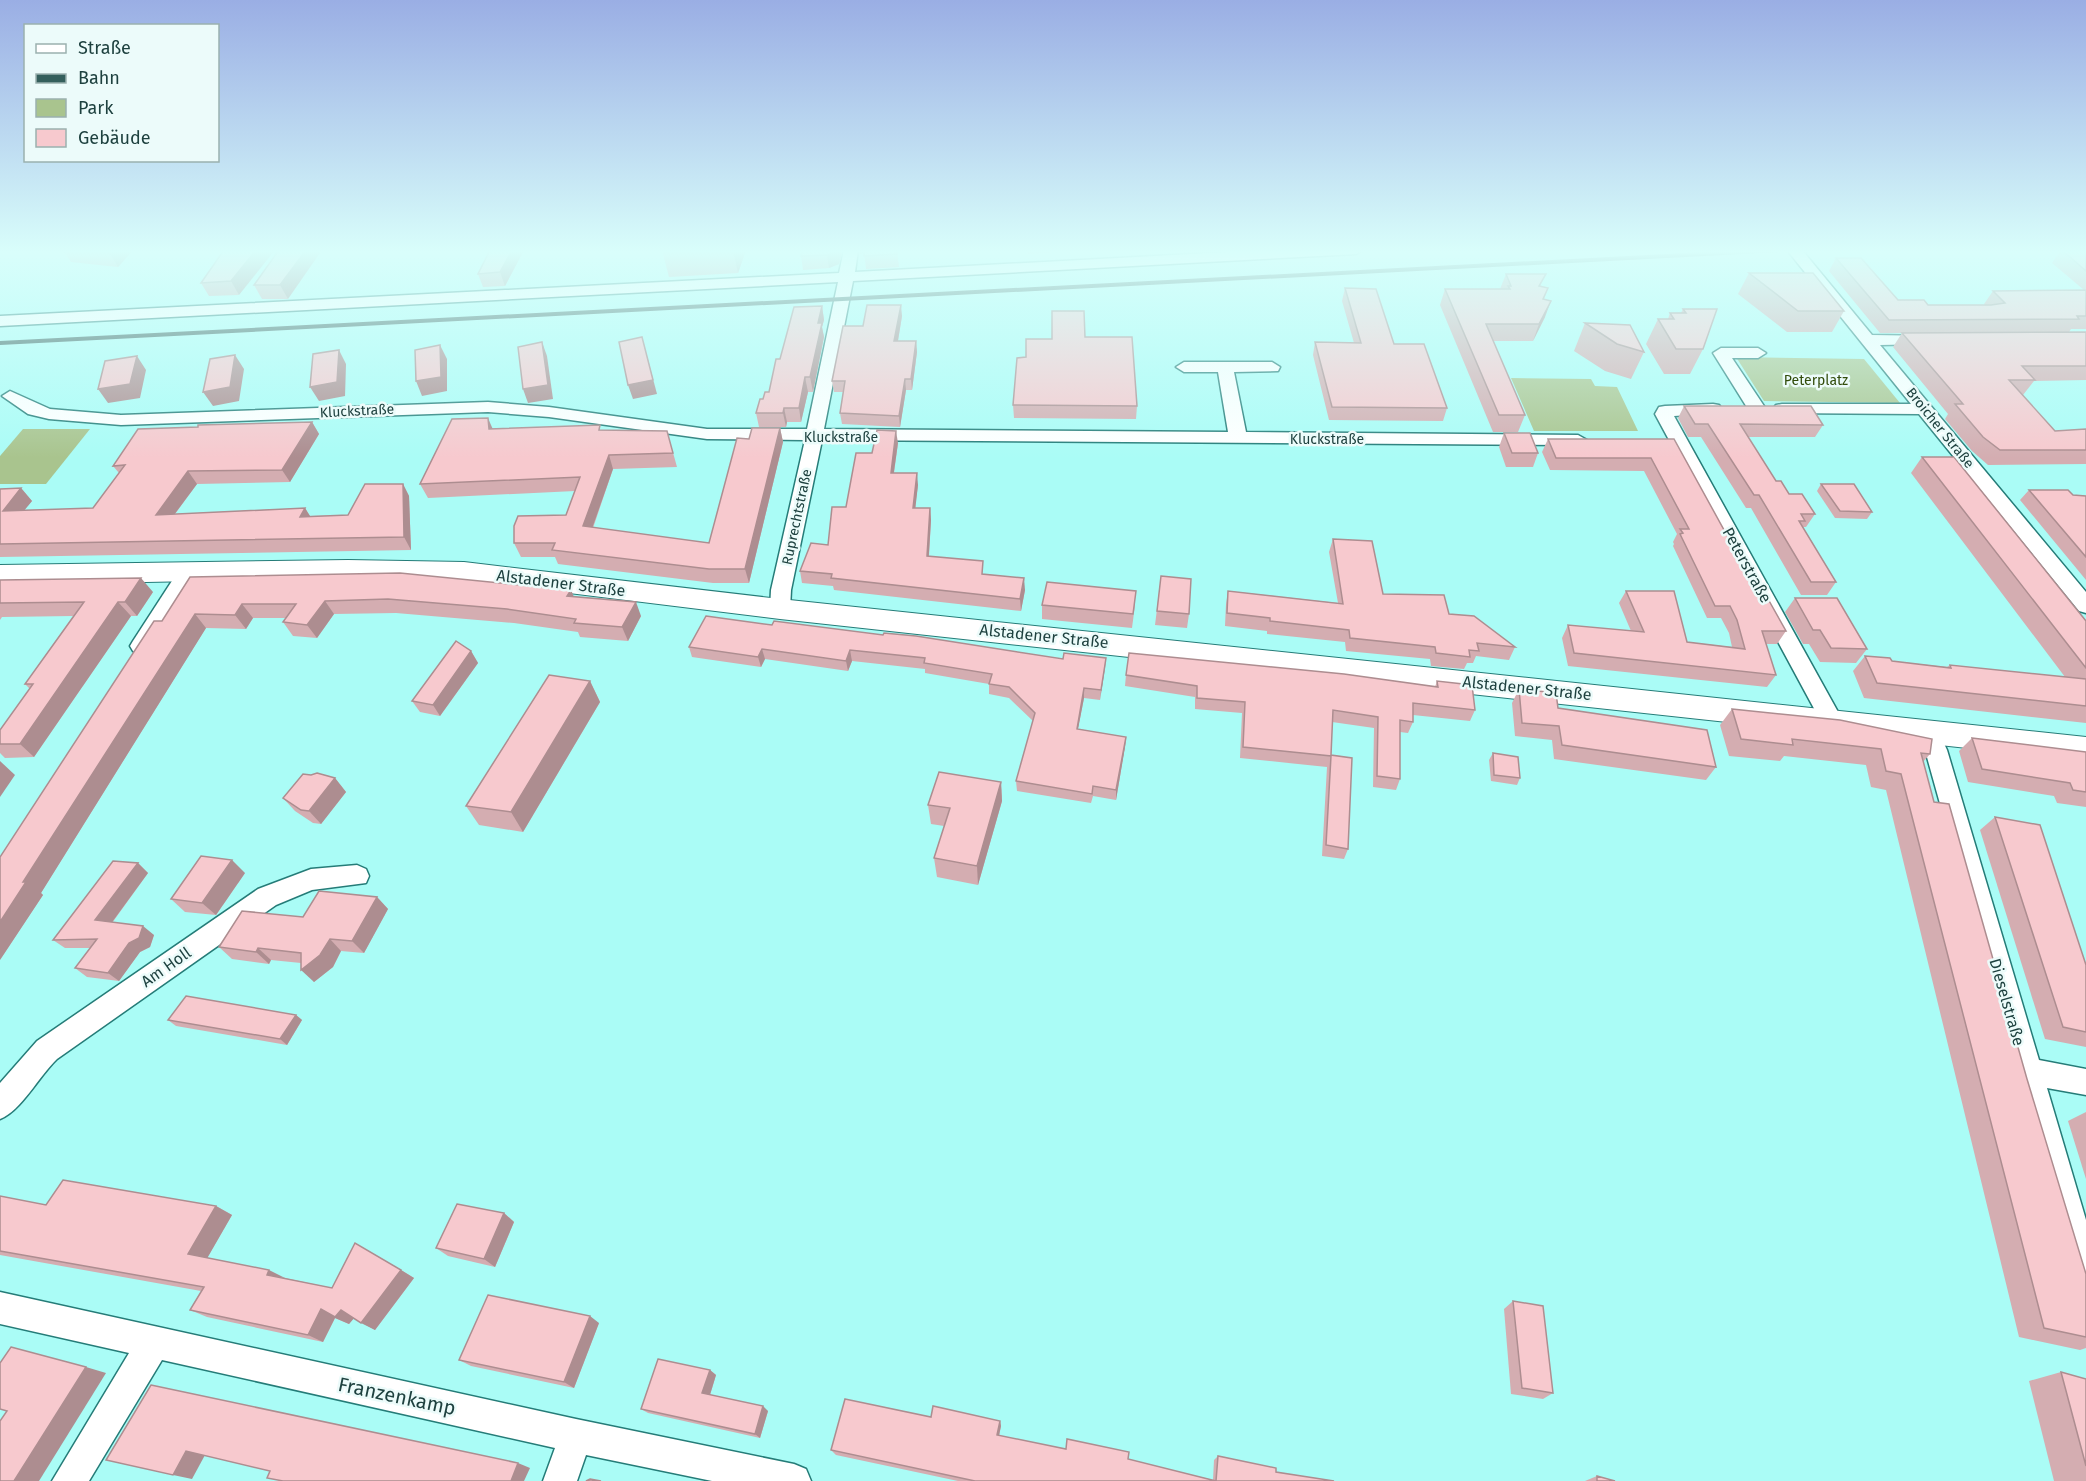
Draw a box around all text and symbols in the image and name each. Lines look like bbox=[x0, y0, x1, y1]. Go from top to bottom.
legend bbox=[24, 24, 219, 162]
text: Straße bbox=[78, 37, 131, 59]
text: Bahn bbox=[78, 67, 120, 89]
text: Park bbox=[78, 97, 114, 119]
text: Gebäude bbox=[78, 127, 151, 149]
park label: Peterplatz bbox=[1784, 372, 1848, 389]
street label: Broicher Straße bbox=[1902, 384, 1978, 472]
street label: Kluckstraße bbox=[319, 401, 395, 421]
street label: Kluckstraße bbox=[804, 429, 878, 446]
street label: Kluckstraße bbox=[1290, 431, 1364, 448]
street label: Ruprechtstraße bbox=[779, 468, 815, 566]
street label: Peterstraße bbox=[1718, 524, 1776, 606]
street label: Alstadener Straße bbox=[496, 566, 626, 600]
street label: Alstadener Straße bbox=[979, 620, 1109, 652]
street label: Alstadener Straße bbox=[1462, 672, 1592, 704]
street label: Am Holl bbox=[137, 943, 195, 991]
street label: Dieselstraße bbox=[1985, 956, 2029, 1048]
street label: Franzenkamp bbox=[336, 1372, 458, 1420]

